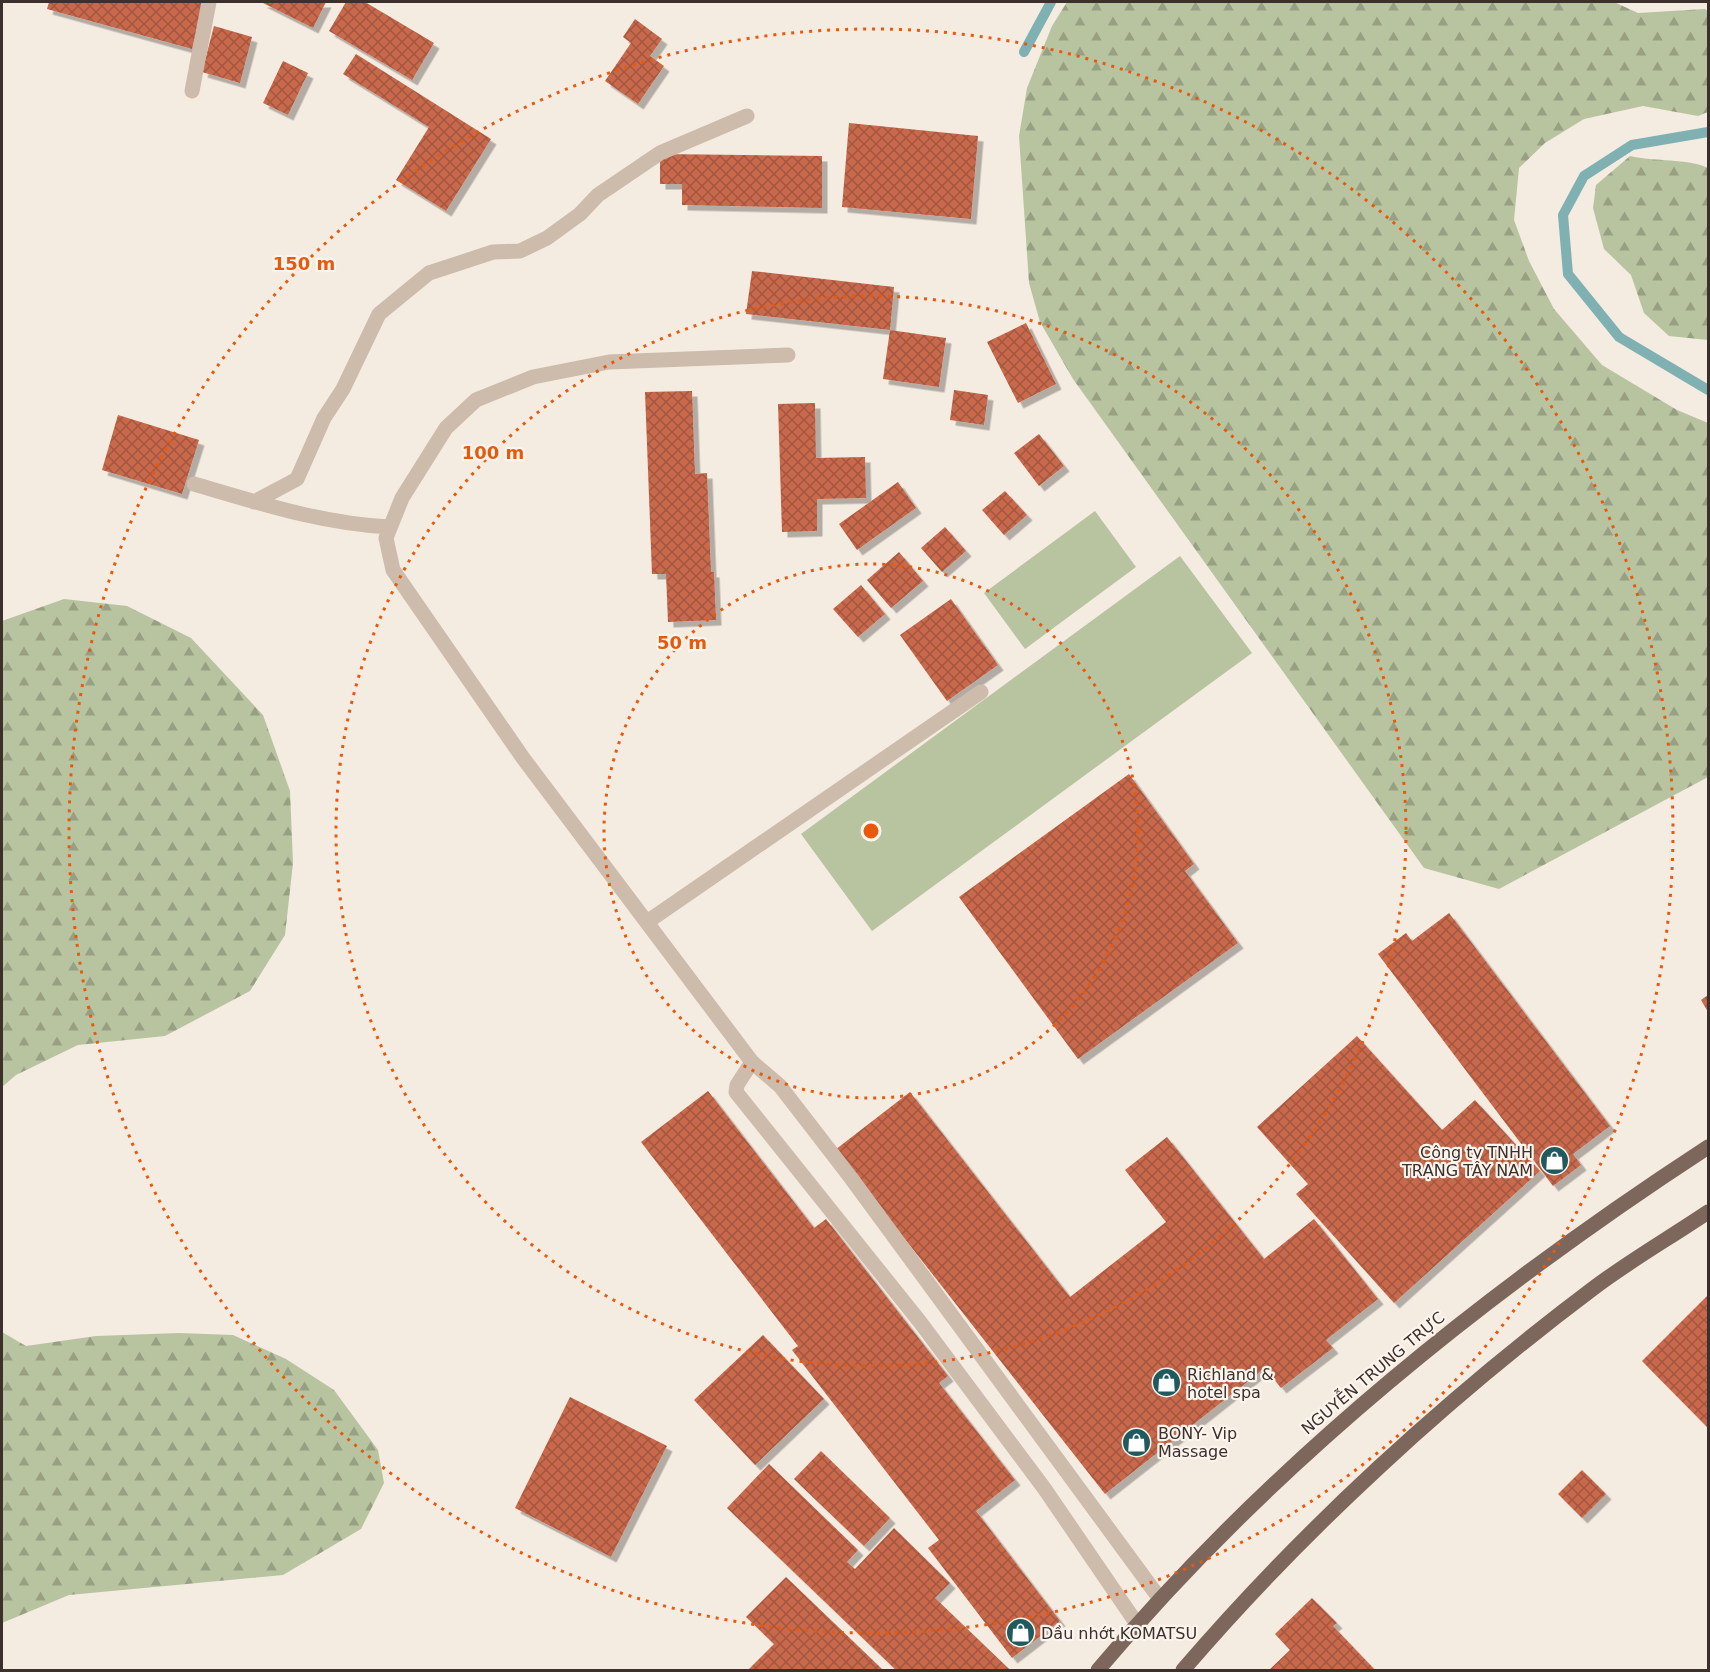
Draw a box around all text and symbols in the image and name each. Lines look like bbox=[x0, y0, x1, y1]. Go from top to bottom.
text: 150 m bbox=[273, 253, 335, 274]
text: 100 m bbox=[462, 442, 524, 463]
text: 50 m bbox=[657, 632, 707, 653]
centre of rings bbox=[861, 821, 881, 841]
place label: Công ty TNHH TRẠNG TÂY NAM bbox=[1401, 1143, 1533, 1180]
shop icon: Công ty TNHH TRẠNG TÂY NAM bbox=[1538, 1145, 1570, 1177]
street label: NGUYỄN TRUNG TRỰC bbox=[1296, 1306, 1448, 1438]
place label: Richland & hotel spa bbox=[1187, 1365, 1274, 1402]
shop icon: Richland & hotel spa bbox=[1150, 1367, 1182, 1399]
place label: BONY- Vip Massage bbox=[1158, 1424, 1237, 1461]
shop icon: BONY- Vip Massage bbox=[1121, 1426, 1153, 1458]
shop icon: Dầu nhớt KOMATSU bbox=[1004, 1617, 1036, 1649]
place label: Dầu nhớt KOMATSU bbox=[1041, 1624, 1197, 1643]

